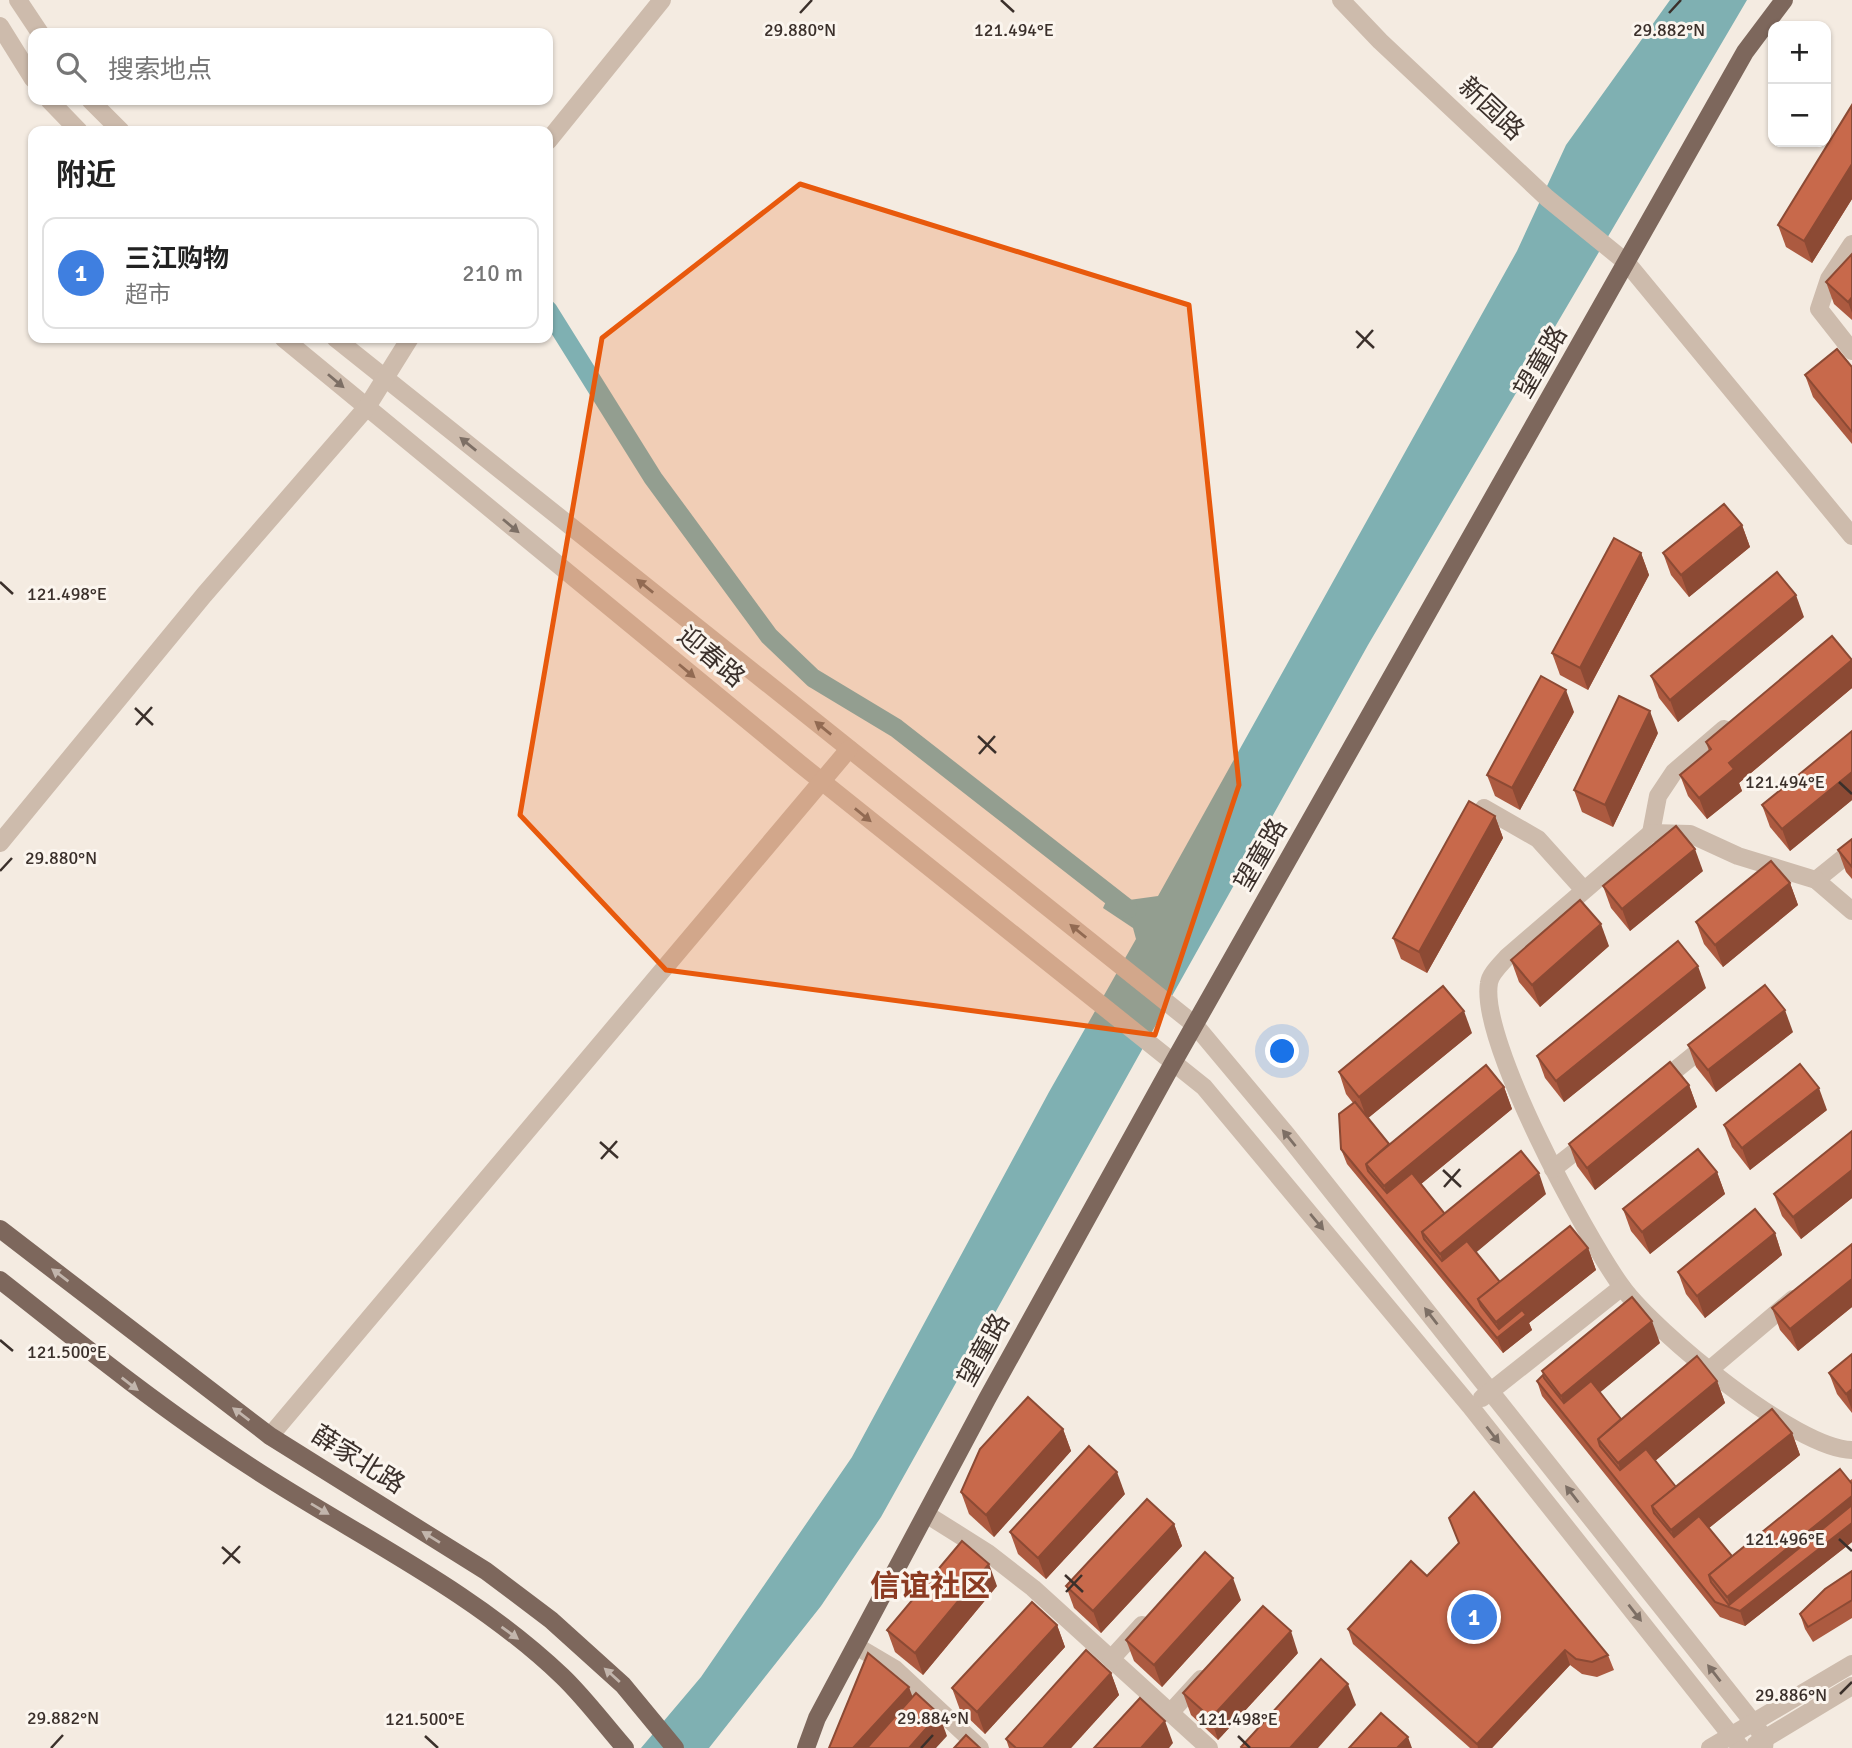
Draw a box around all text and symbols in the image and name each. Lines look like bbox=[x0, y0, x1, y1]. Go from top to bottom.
text: 29.880°N bbox=[764, 19, 836, 41]
text: 121.494°E bbox=[974, 19, 1054, 41]
text: 29.882°N bbox=[1633, 19, 1705, 41]
map controls bbox=[1768, 21, 1831, 147]
button: + bbox=[1768, 21, 1831, 84]
search box bbox=[28, 28, 553, 105]
icon: search bbox=[52, 48, 90, 86]
text: 搜索地点 bbox=[108, 54, 212, 86]
street label: 新园路 bbox=[1452, 71, 1530, 147]
button: − bbox=[1768, 84, 1831, 147]
text: 附近 bbox=[56, 157, 116, 194]
text: 三江购物 bbox=[125, 243, 229, 275]
text: 1 bbox=[75, 259, 87, 288]
text: 210 m bbox=[462, 259, 523, 288]
text: 超市 bbox=[125, 280, 171, 309]
street label: 望童路 bbox=[1508, 320, 1574, 404]
one-way arrow bbox=[327, 373, 344, 388]
one-way arrow bbox=[459, 437, 476, 452]
one-way arrow bbox=[503, 518, 520, 533]
one-way arrow bbox=[637, 579, 654, 594]
text: 121.498°E bbox=[27, 583, 107, 605]
street label: 迎春路 bbox=[671, 620, 751, 694]
one-way arrow bbox=[678, 663, 695, 678]
one-way arrow bbox=[815, 721, 832, 736]
text: 121.494°E bbox=[1745, 771, 1825, 793]
one-way arrow bbox=[854, 807, 872, 821]
street label: 望童路 bbox=[1228, 813, 1294, 897]
text: 29.880°N bbox=[25, 847, 97, 869]
one-way arrow bbox=[1069, 924, 1086, 939]
your location bbox=[1265, 1034, 1299, 1068]
one-way arrow bbox=[1282, 1129, 1297, 1147]
one-way arrow bbox=[1309, 1214, 1324, 1231]
one-way arrow bbox=[51, 1269, 69, 1283]
one-way arrow bbox=[1424, 1307, 1439, 1325]
street label: 望童路 bbox=[951, 1308, 1017, 1392]
text: 121.500°E bbox=[27, 1341, 107, 1363]
one-way arrow bbox=[121, 1376, 139, 1391]
one-way arrow bbox=[232, 1406, 250, 1421]
street label: 薛家北路 bbox=[305, 1419, 411, 1501]
one-way arrow bbox=[1486, 1426, 1501, 1444]
one-way arrow bbox=[1565, 1486, 1580, 1504]
one-way arrow bbox=[311, 1503, 330, 1515]
text: 121.496°E bbox=[1745, 1528, 1825, 1550]
one-way arrow bbox=[422, 1531, 441, 1544]
district label: 信谊社区 bbox=[870, 1568, 990, 1605]
pin: 1 bbox=[1451, 1591, 1497, 1643]
one-way arrow bbox=[1627, 1604, 1642, 1622]
one-way arrow bbox=[501, 1626, 519, 1640]
one-way arrow bbox=[1706, 1664, 1721, 1682]
one-way arrow bbox=[603, 1667, 621, 1683]
text: 29.886°N bbox=[1755, 1684, 1827, 1706]
text: 29.882°N bbox=[27, 1707, 99, 1729]
text: 29.884°N bbox=[897, 1707, 969, 1729]
text: 121.500°E bbox=[385, 1708, 465, 1730]
text: 121.498°E bbox=[1198, 1708, 1278, 1730]

